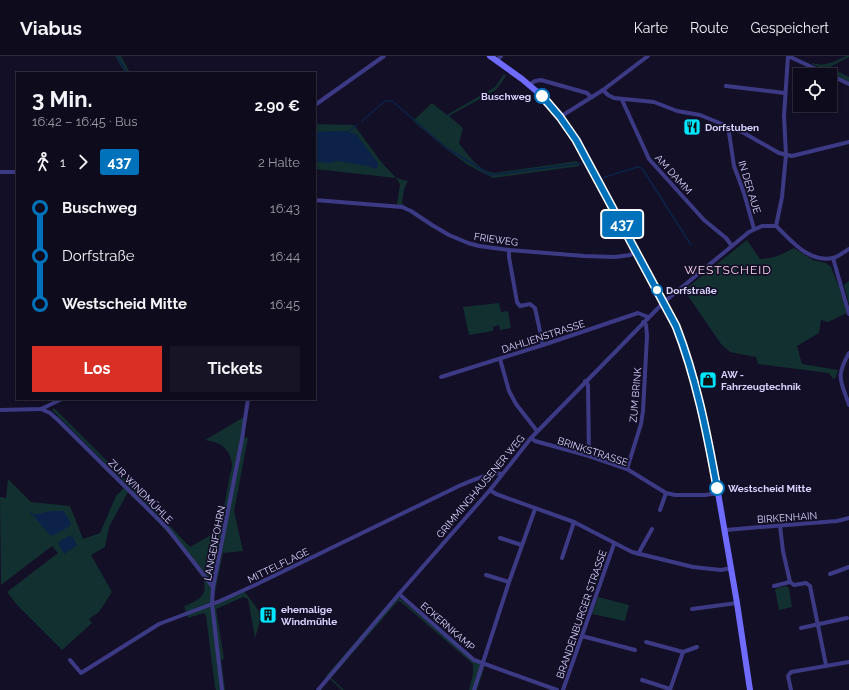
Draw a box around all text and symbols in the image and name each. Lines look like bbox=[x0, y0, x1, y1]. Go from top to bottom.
text: Viabus bbox=[20, 17, 82, 39]
text: Karte bbox=[634, 20, 668, 36]
text: Route bbox=[690, 20, 728, 36]
text: Gespeichert bbox=[750, 20, 829, 36]
map controls bbox=[793, 68, 837, 112]
button: locate bbox=[793, 68, 837, 112]
text: 3 Min. bbox=[32, 86, 92, 112]
marker: Buschweg bbox=[534, 88, 550, 104]
place label: Buschweg bbox=[481, 91, 531, 102]
text: 2.90 € bbox=[255, 97, 300, 115]
text: 16:42 – 16:45 · Bus bbox=[32, 114, 138, 129]
restaurant icon: Dorfstuben bbox=[682, 117, 702, 137]
place label: Dorfstuben bbox=[705, 122, 759, 133]
icon: walk bbox=[32, 151, 54, 173]
icon: forward bbox=[72, 151, 94, 173]
street label: AM DAMM bbox=[653, 152, 694, 196]
text: 437 bbox=[108, 154, 131, 170]
text: 1 bbox=[60, 155, 66, 170]
text: 2 Halte bbox=[258, 155, 300, 170]
street label: IN DER AUE bbox=[736, 159, 763, 215]
text: Buschweg bbox=[62, 199, 137, 217]
text: 16:43 bbox=[270, 201, 300, 216]
line badge: 437 bbox=[599, 211, 645, 237]
text: 437 bbox=[610, 216, 634, 232]
street label: FRIEWEG bbox=[473, 231, 519, 248]
text: Dorfstraße bbox=[62, 247, 135, 265]
text: 16:44 bbox=[270, 249, 300, 264]
district label: WESTSCHEID bbox=[684, 263, 772, 277]
marker: Dorfstraße bbox=[651, 284, 663, 296]
place label: Dorfstraße bbox=[666, 285, 717, 296]
text: Westscheid Mitte bbox=[62, 295, 187, 313]
text: 16:45 bbox=[270, 297, 300, 312]
street label: DAHLIENSTRASSE bbox=[500, 318, 586, 355]
button: Los bbox=[32, 346, 162, 392]
button: Tickets bbox=[170, 346, 300, 392]
street label: ZUM BRINK bbox=[628, 367, 643, 423]
place label: AW - Fahrzeugtechnik bbox=[721, 369, 801, 392]
shop icon: AW - Fahrzeugtechnik bbox=[698, 370, 718, 390]
street label: GRIMMINGHAUSENER WEG bbox=[434, 433, 527, 540]
street label: BRINKSTRASSE bbox=[556, 435, 629, 468]
street label: ZUR WINDMÜHLE bbox=[106, 457, 175, 526]
marker: Westscheid Mitte bbox=[709, 480, 725, 496]
place label: Westscheid Mitte bbox=[728, 483, 811, 494]
street label: LANGENFOHRN bbox=[202, 505, 227, 582]
street label: BIRKENHAIN bbox=[757, 510, 817, 525]
street label: MITTELFLAGE bbox=[246, 546, 311, 585]
street label: BRANDENBURGER STRASSE bbox=[554, 548, 609, 680]
street label: ECKERNKAMP bbox=[418, 600, 477, 653]
place label: ehemalige Windmühle bbox=[281, 604, 337, 627]
building icon: ehemalige Windmühle bbox=[258, 605, 278, 625]

